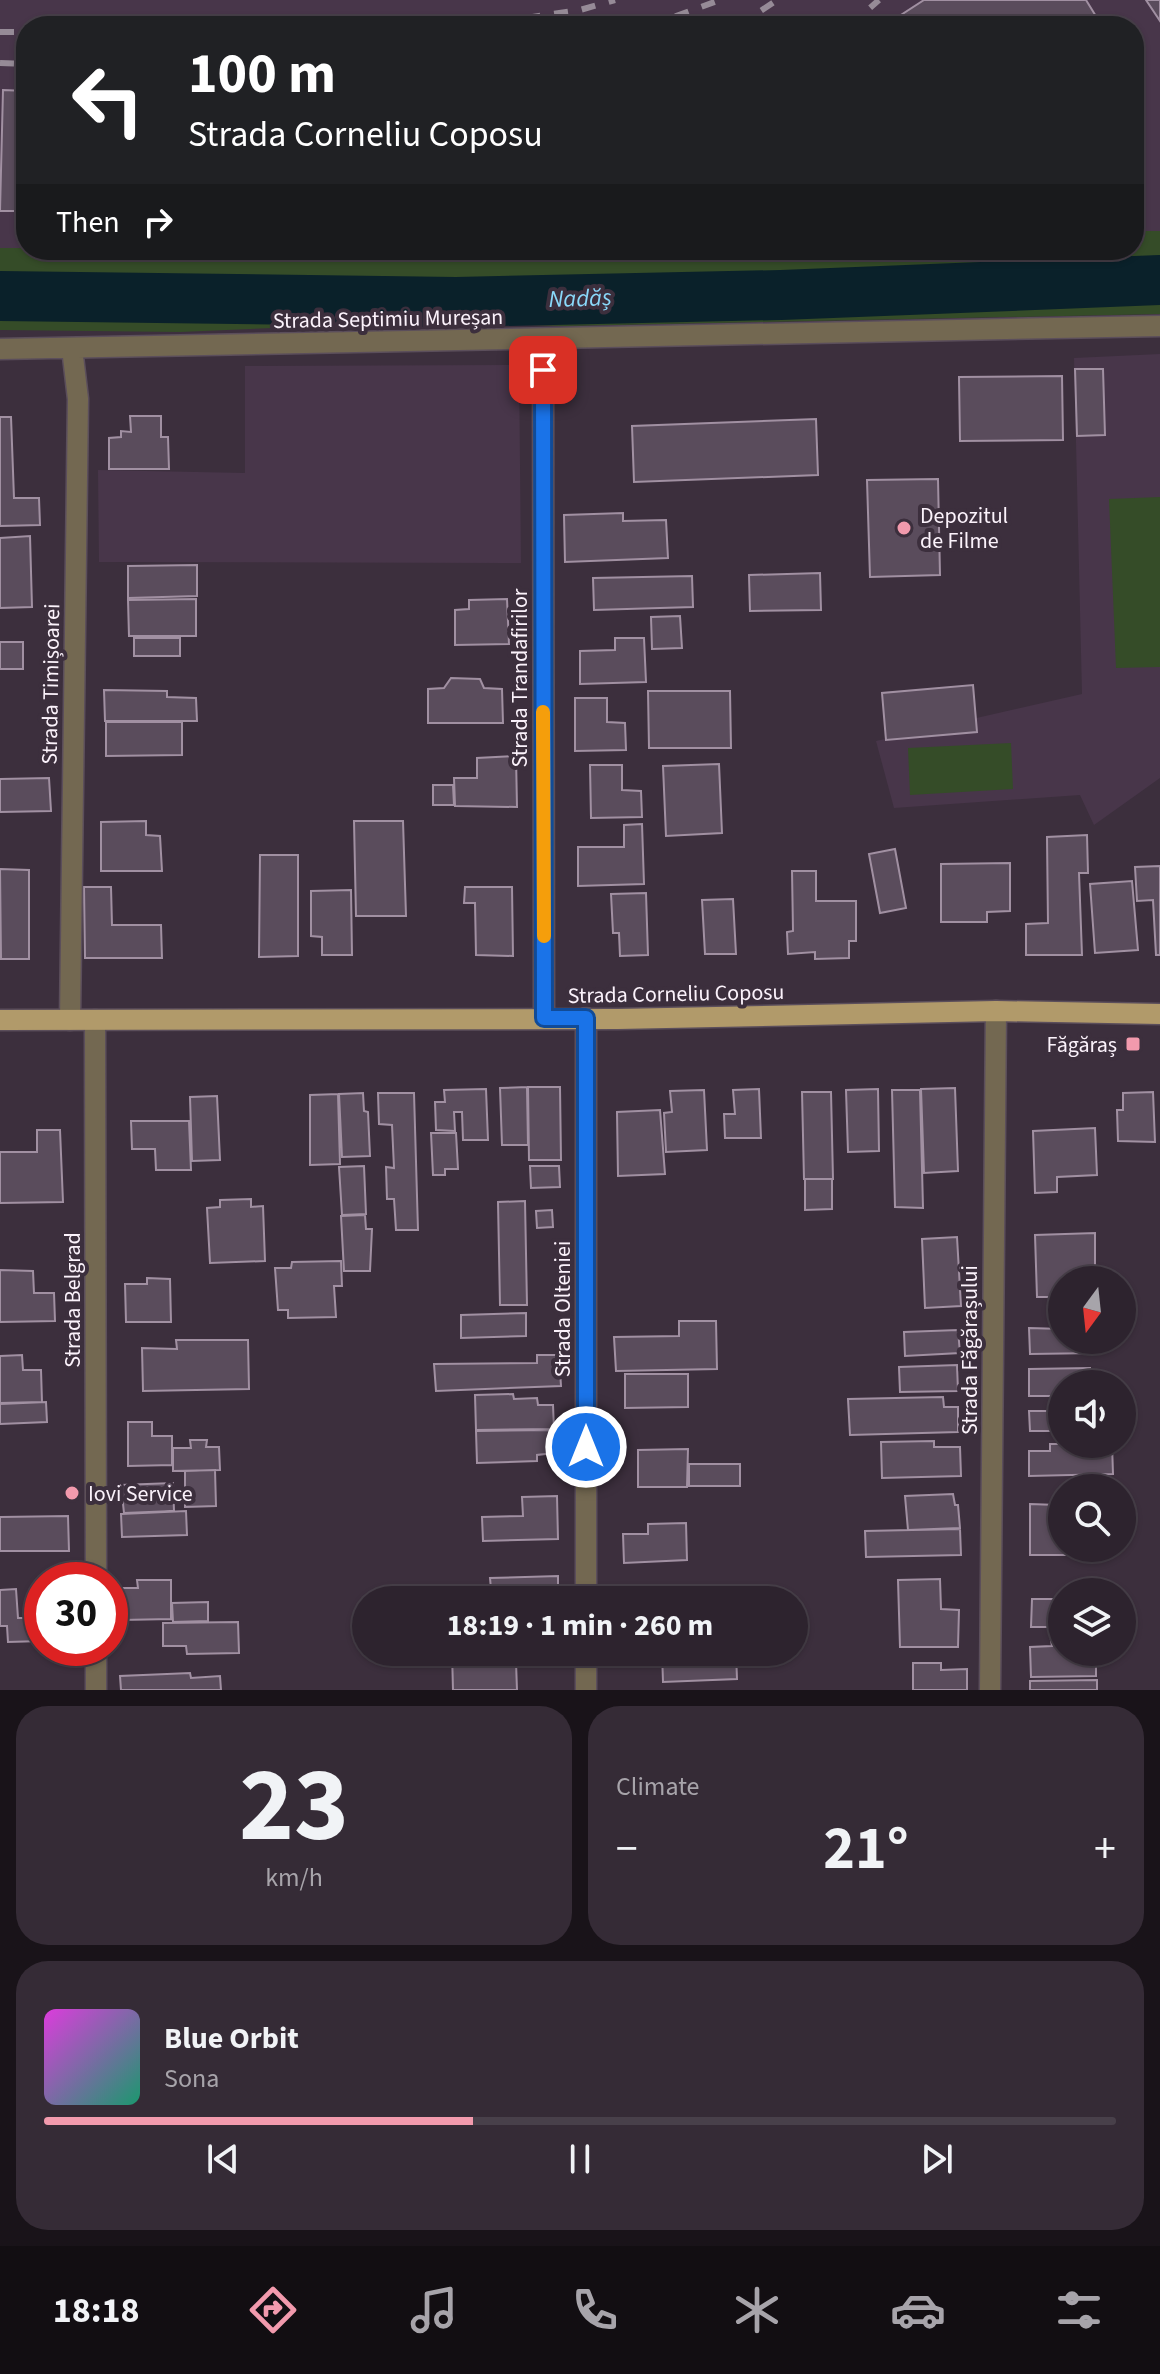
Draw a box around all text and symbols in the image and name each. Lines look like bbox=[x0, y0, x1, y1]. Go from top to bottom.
text: 100 m bbox=[188, 35, 336, 114]
icon: left bbox=[56, 48, 160, 152]
text: Strada Corneliu Coposu bbox=[188, 109, 543, 160]
icon: right bbox=[136, 200, 180, 244]
text: Then bbox=[56, 201, 120, 244]
water label: Nadăș bbox=[548, 280, 613, 317]
street label: Strada Septimiu Mureșan bbox=[272, 301, 504, 337]
pin bbox=[509, 336, 577, 404]
icon: arrive bbox=[521, 348, 565, 392]
place label: Depozitul de Filme bbox=[920, 500, 1008, 557]
marker: Depozitul de Filme bbox=[895, 519, 913, 537]
street label: Strada Trandafirilor bbox=[504, 588, 536, 767]
street label: Strada Timișoarei bbox=[34, 603, 68, 765]
street label: Strada Corneliu Coposu bbox=[567, 976, 785, 1012]
place label: Făgăraș bbox=[1047, 1029, 1117, 1061]
marker: Făgăraș bbox=[1124, 1035, 1142, 1053]
street label: Strada Belgrad bbox=[57, 1232, 89, 1368]
street label: Strada Olteniei bbox=[547, 1241, 579, 1377]
street label: Strada Făgărașului bbox=[954, 1265, 986, 1435]
north arrow bbox=[1048, 1266, 1136, 1354]
map controls bbox=[1048, 1266, 1136, 1666]
button: sound bbox=[1048, 1370, 1136, 1458]
position arrow bbox=[544, 1405, 628, 1489]
button: search bbox=[1048, 1474, 1136, 1562]
place label: Iovi Service bbox=[88, 1478, 193, 1510]
marker: Iovi Service bbox=[63, 1484, 81, 1502]
speed limit sign: 30 bbox=[24, 1562, 128, 1666]
button: layers bbox=[1048, 1578, 1136, 1666]
text: 18:19 · 1 min · 260 m bbox=[447, 1604, 713, 1647]
text: 23 bbox=[239, 1733, 349, 1881]
text: Climate bbox=[616, 1768, 700, 1805]
text: 21° bbox=[823, 1807, 909, 1892]
text: − bbox=[616, 1818, 638, 1881]
text: + bbox=[1094, 1818, 1116, 1881]
text: km/h bbox=[265, 1859, 323, 1896]
text: Blue Orbit bbox=[164, 2017, 299, 2060]
text: Sona bbox=[164, 2060, 219, 2097]
icon: previous bbox=[201, 2137, 245, 2181]
icon: pause bbox=[558, 2137, 602, 2181]
icon: next bbox=[915, 2137, 959, 2181]
icon: directions bbox=[245, 2282, 301, 2338]
icon: music bbox=[406, 2282, 462, 2338]
icon: phone bbox=[567, 2282, 623, 2338]
icon: climate bbox=[729, 2282, 785, 2338]
icon: car bbox=[890, 2282, 946, 2338]
icon: filters bbox=[1051, 2282, 1107, 2338]
text: 18:18 bbox=[53, 2285, 139, 2336]

